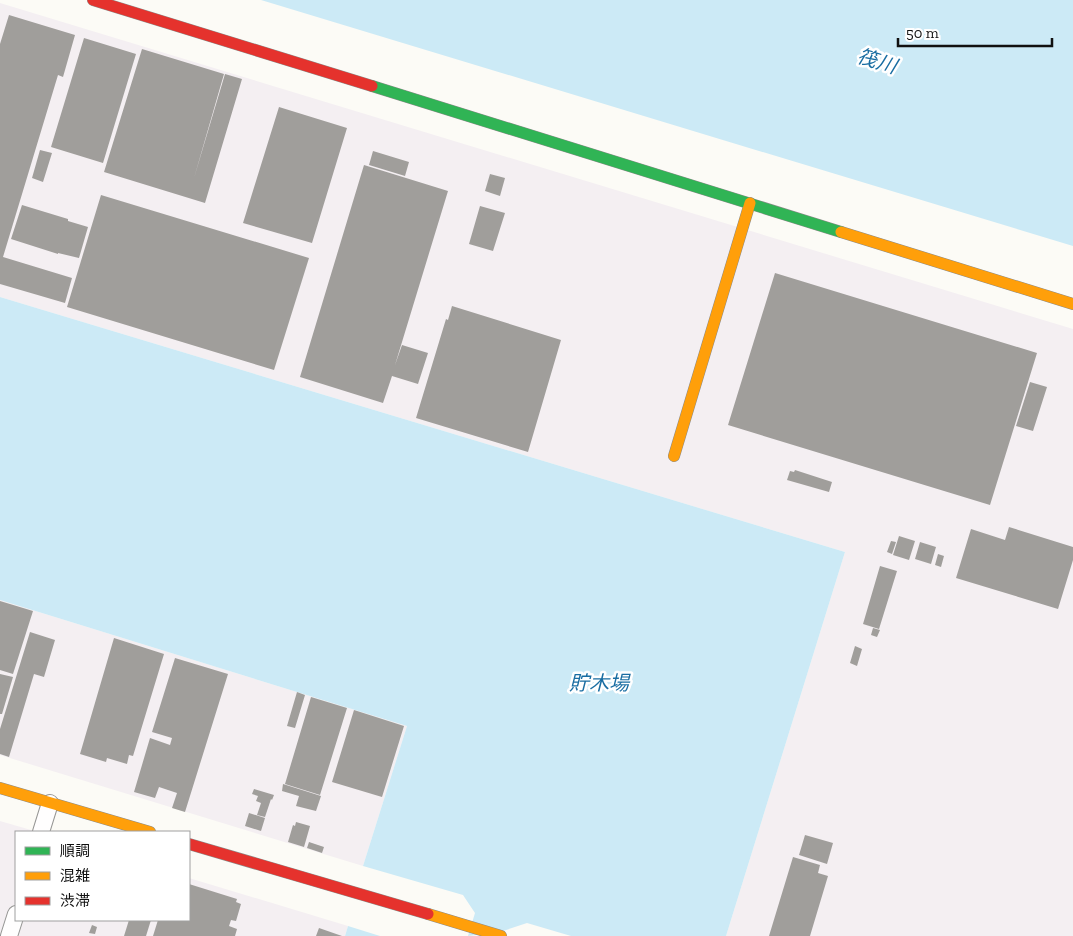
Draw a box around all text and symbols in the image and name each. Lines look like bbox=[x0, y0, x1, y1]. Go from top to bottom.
scale bar bbox=[898, 15, 1052, 47]
text: 50 m bbox=[906, 24, 939, 42]
water label: 筏川 bbox=[854, 44, 902, 79]
water label: 貯木場 bbox=[569, 671, 631, 695]
legend bbox=[15, 831, 190, 921]
text: 順調 bbox=[60, 842, 90, 860]
text: 混雑 bbox=[60, 867, 90, 885]
text: 渋滞 bbox=[60, 892, 90, 910]

